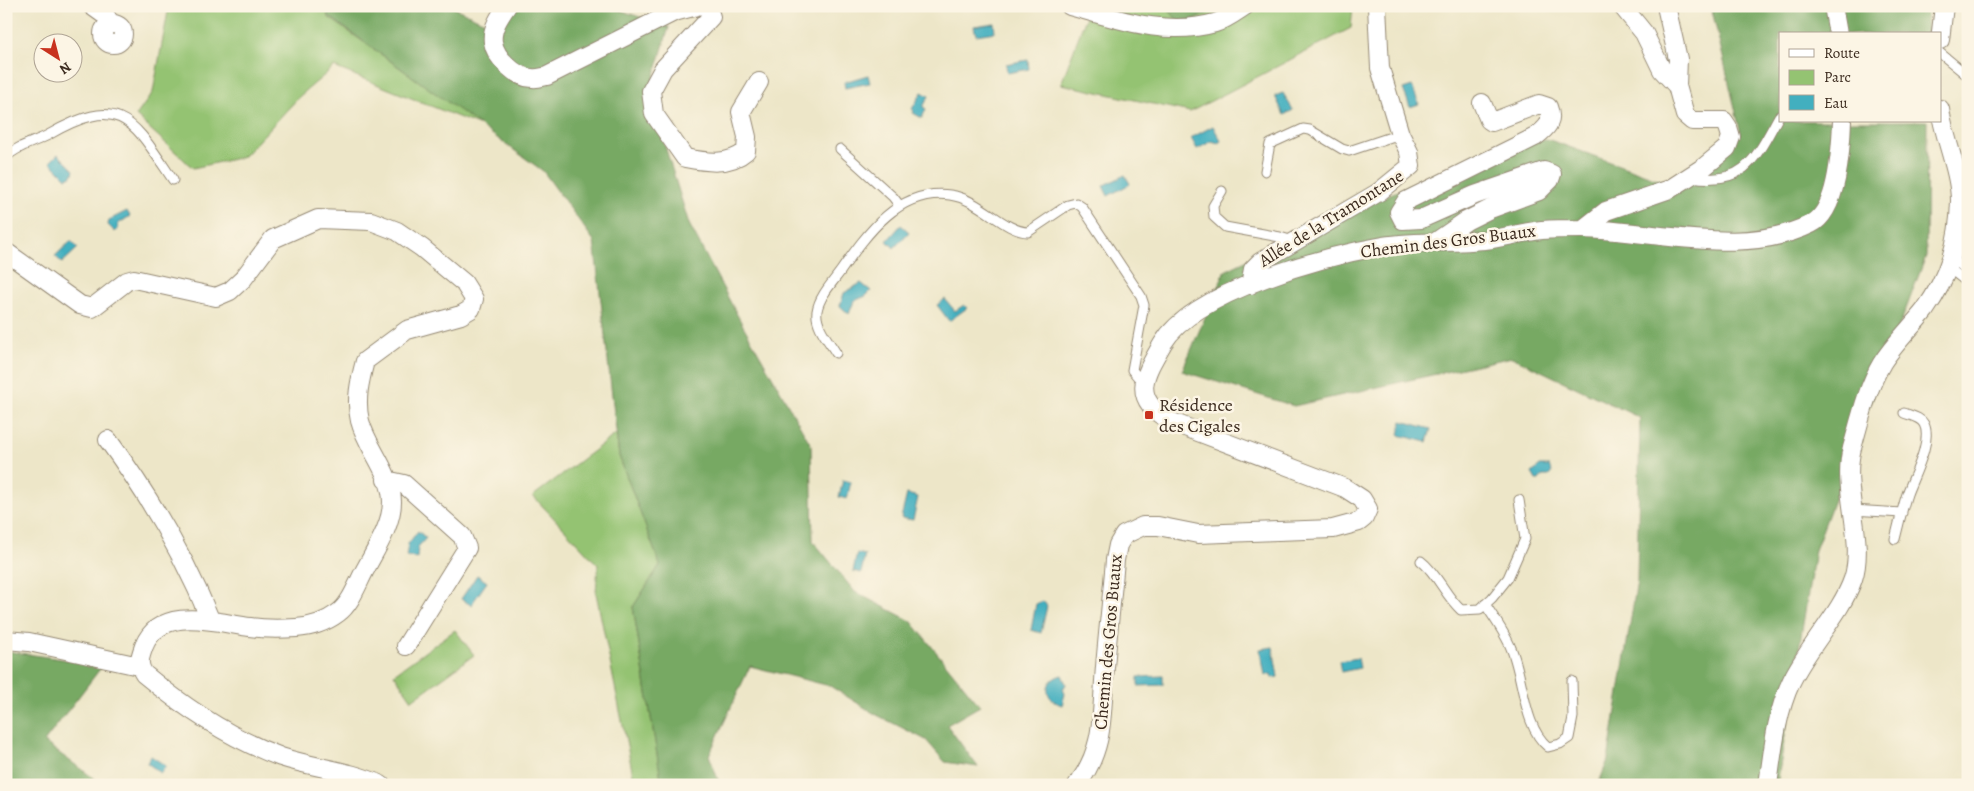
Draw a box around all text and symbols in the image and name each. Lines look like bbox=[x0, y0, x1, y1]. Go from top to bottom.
north arrow bbox=[32, 32, 82, 82]
legend bbox=[1779, 32, 1942, 122]
text: Route bbox=[1824, 43, 1860, 63]
text: N bbox=[56, 57, 75, 79]
text: Parc bbox=[1824, 67, 1851, 87]
text: Eau bbox=[1824, 93, 1849, 113]
street label: Allée de la Tramontane bbox=[1253, 164, 1408, 273]
street label: Chemin des Gros Buaux bbox=[1359, 218, 1537, 264]
place label: Résidence des Cigales bbox=[1159, 393, 1240, 438]
marker: Résidence des Cigales bbox=[1143, 409, 1155, 421]
street label: Chemin des Gros Buaux bbox=[1088, 553, 1128, 731]

